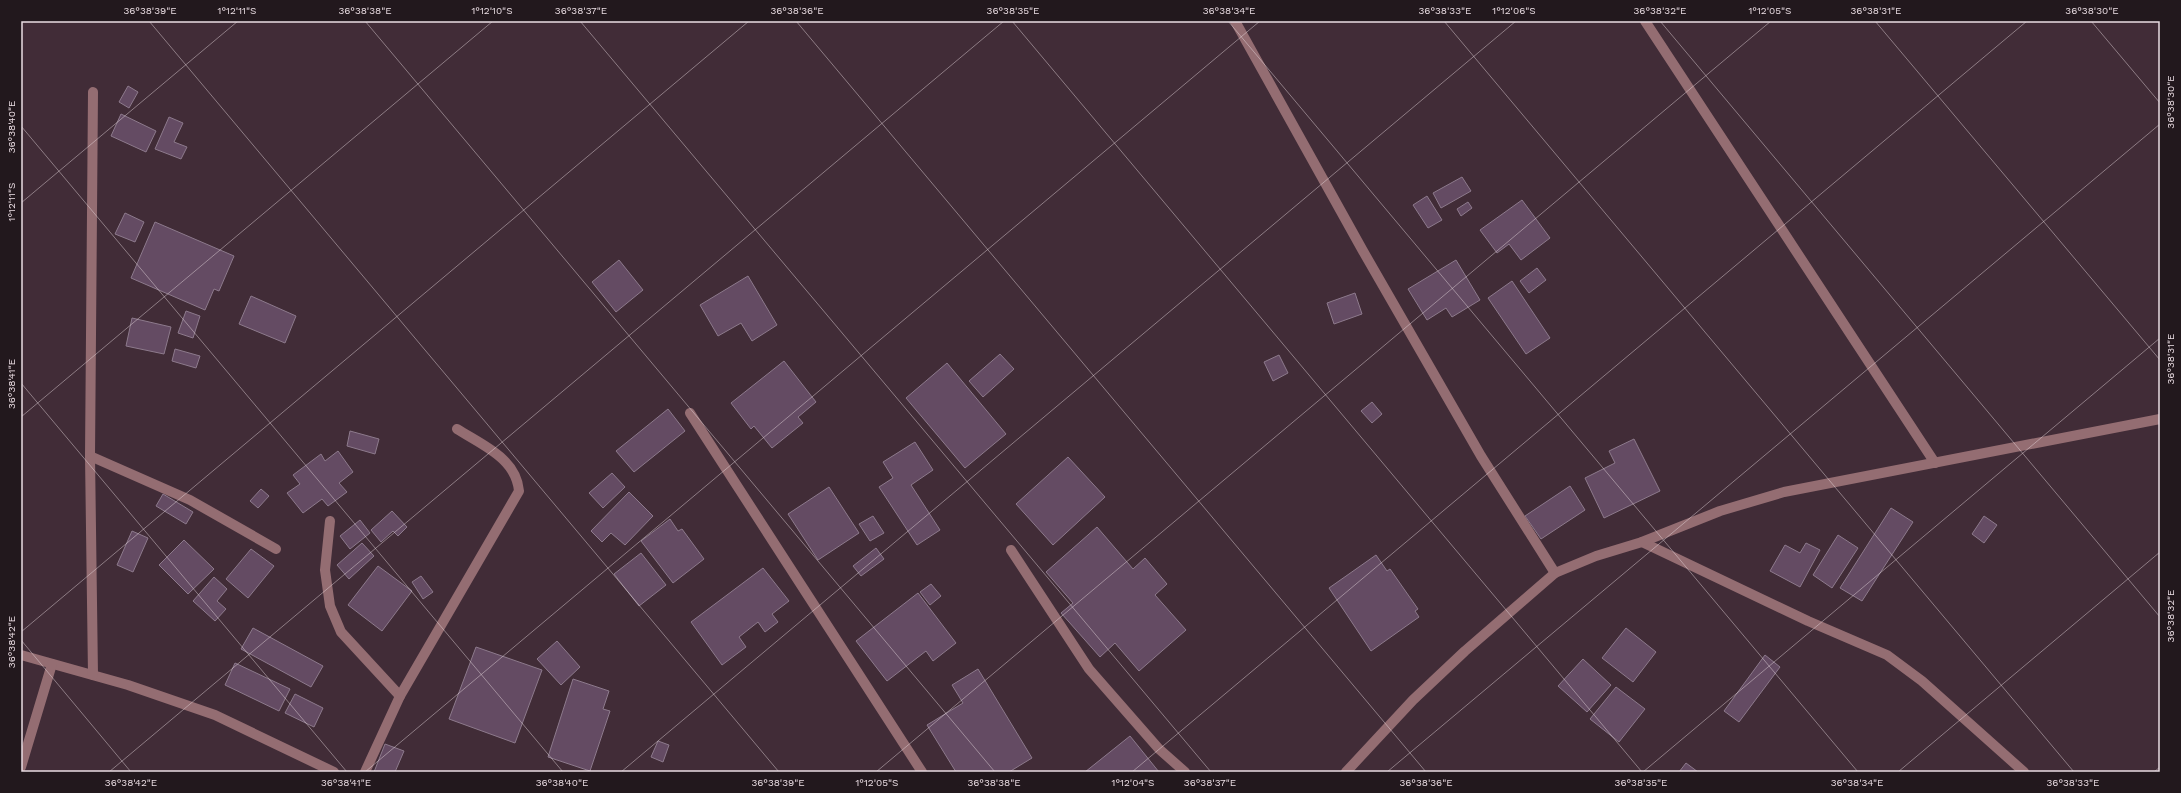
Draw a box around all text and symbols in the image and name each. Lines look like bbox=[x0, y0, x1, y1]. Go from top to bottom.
text: 36°38'39"E bbox=[123, 5, 177, 16]
text: 1°12'11"S bbox=[218, 5, 256, 16]
text: 36°38'38"E bbox=[338, 5, 392, 16]
text: 1°12'10"S bbox=[471, 5, 513, 16]
text: 36°38'37"E bbox=[555, 5, 607, 16]
text: 36°38'36"E bbox=[770, 5, 824, 16]
text: 36°38'35"E bbox=[987, 5, 1039, 16]
text: 36°38'34"E bbox=[1203, 5, 1255, 16]
text: 36°38'33"E bbox=[1419, 5, 1471, 16]
text: 1°12'06"S bbox=[1492, 5, 1536, 16]
text: 36°38'32"E bbox=[1634, 5, 1686, 16]
text: 1°12'05"S bbox=[1748, 5, 1792, 16]
text: 36°38'31"E bbox=[1851, 5, 1901, 16]
text: 36°38'30"E bbox=[2065, 5, 2119, 16]
text: 36°38'30"E bbox=[2165, 75, 2176, 129]
text: 36°38'40"E bbox=[6, 101, 17, 153]
text: 1°12'11"S bbox=[6, 183, 17, 221]
text: 36°38'31"E bbox=[2165, 334, 2176, 384]
text: 36°38'41"E bbox=[6, 359, 17, 409]
text: 36°38'32"E bbox=[2165, 590, 2176, 642]
text: 36°38'42"E bbox=[6, 616, 17, 668]
text: 36°38'42"E bbox=[105, 777, 157, 788]
text: 36°38'41"E bbox=[321, 777, 371, 788]
text: 36°38'40"E bbox=[536, 777, 588, 788]
text: 36°38'39"E bbox=[751, 777, 805, 788]
text: 1°12'05"S bbox=[855, 777, 899, 788]
text: 36°38'38"E bbox=[967, 777, 1021, 788]
text: 1°12'04"S bbox=[1112, 777, 1154, 788]
text: 36°38'37"E bbox=[1184, 777, 1236, 788]
text: 36°38'36"E bbox=[1399, 777, 1453, 788]
text: 36°38'35"E bbox=[1615, 777, 1667, 788]
text: 36°38'34"E bbox=[1831, 777, 1883, 788]
text: 36°38'33"E bbox=[2047, 777, 2099, 788]

